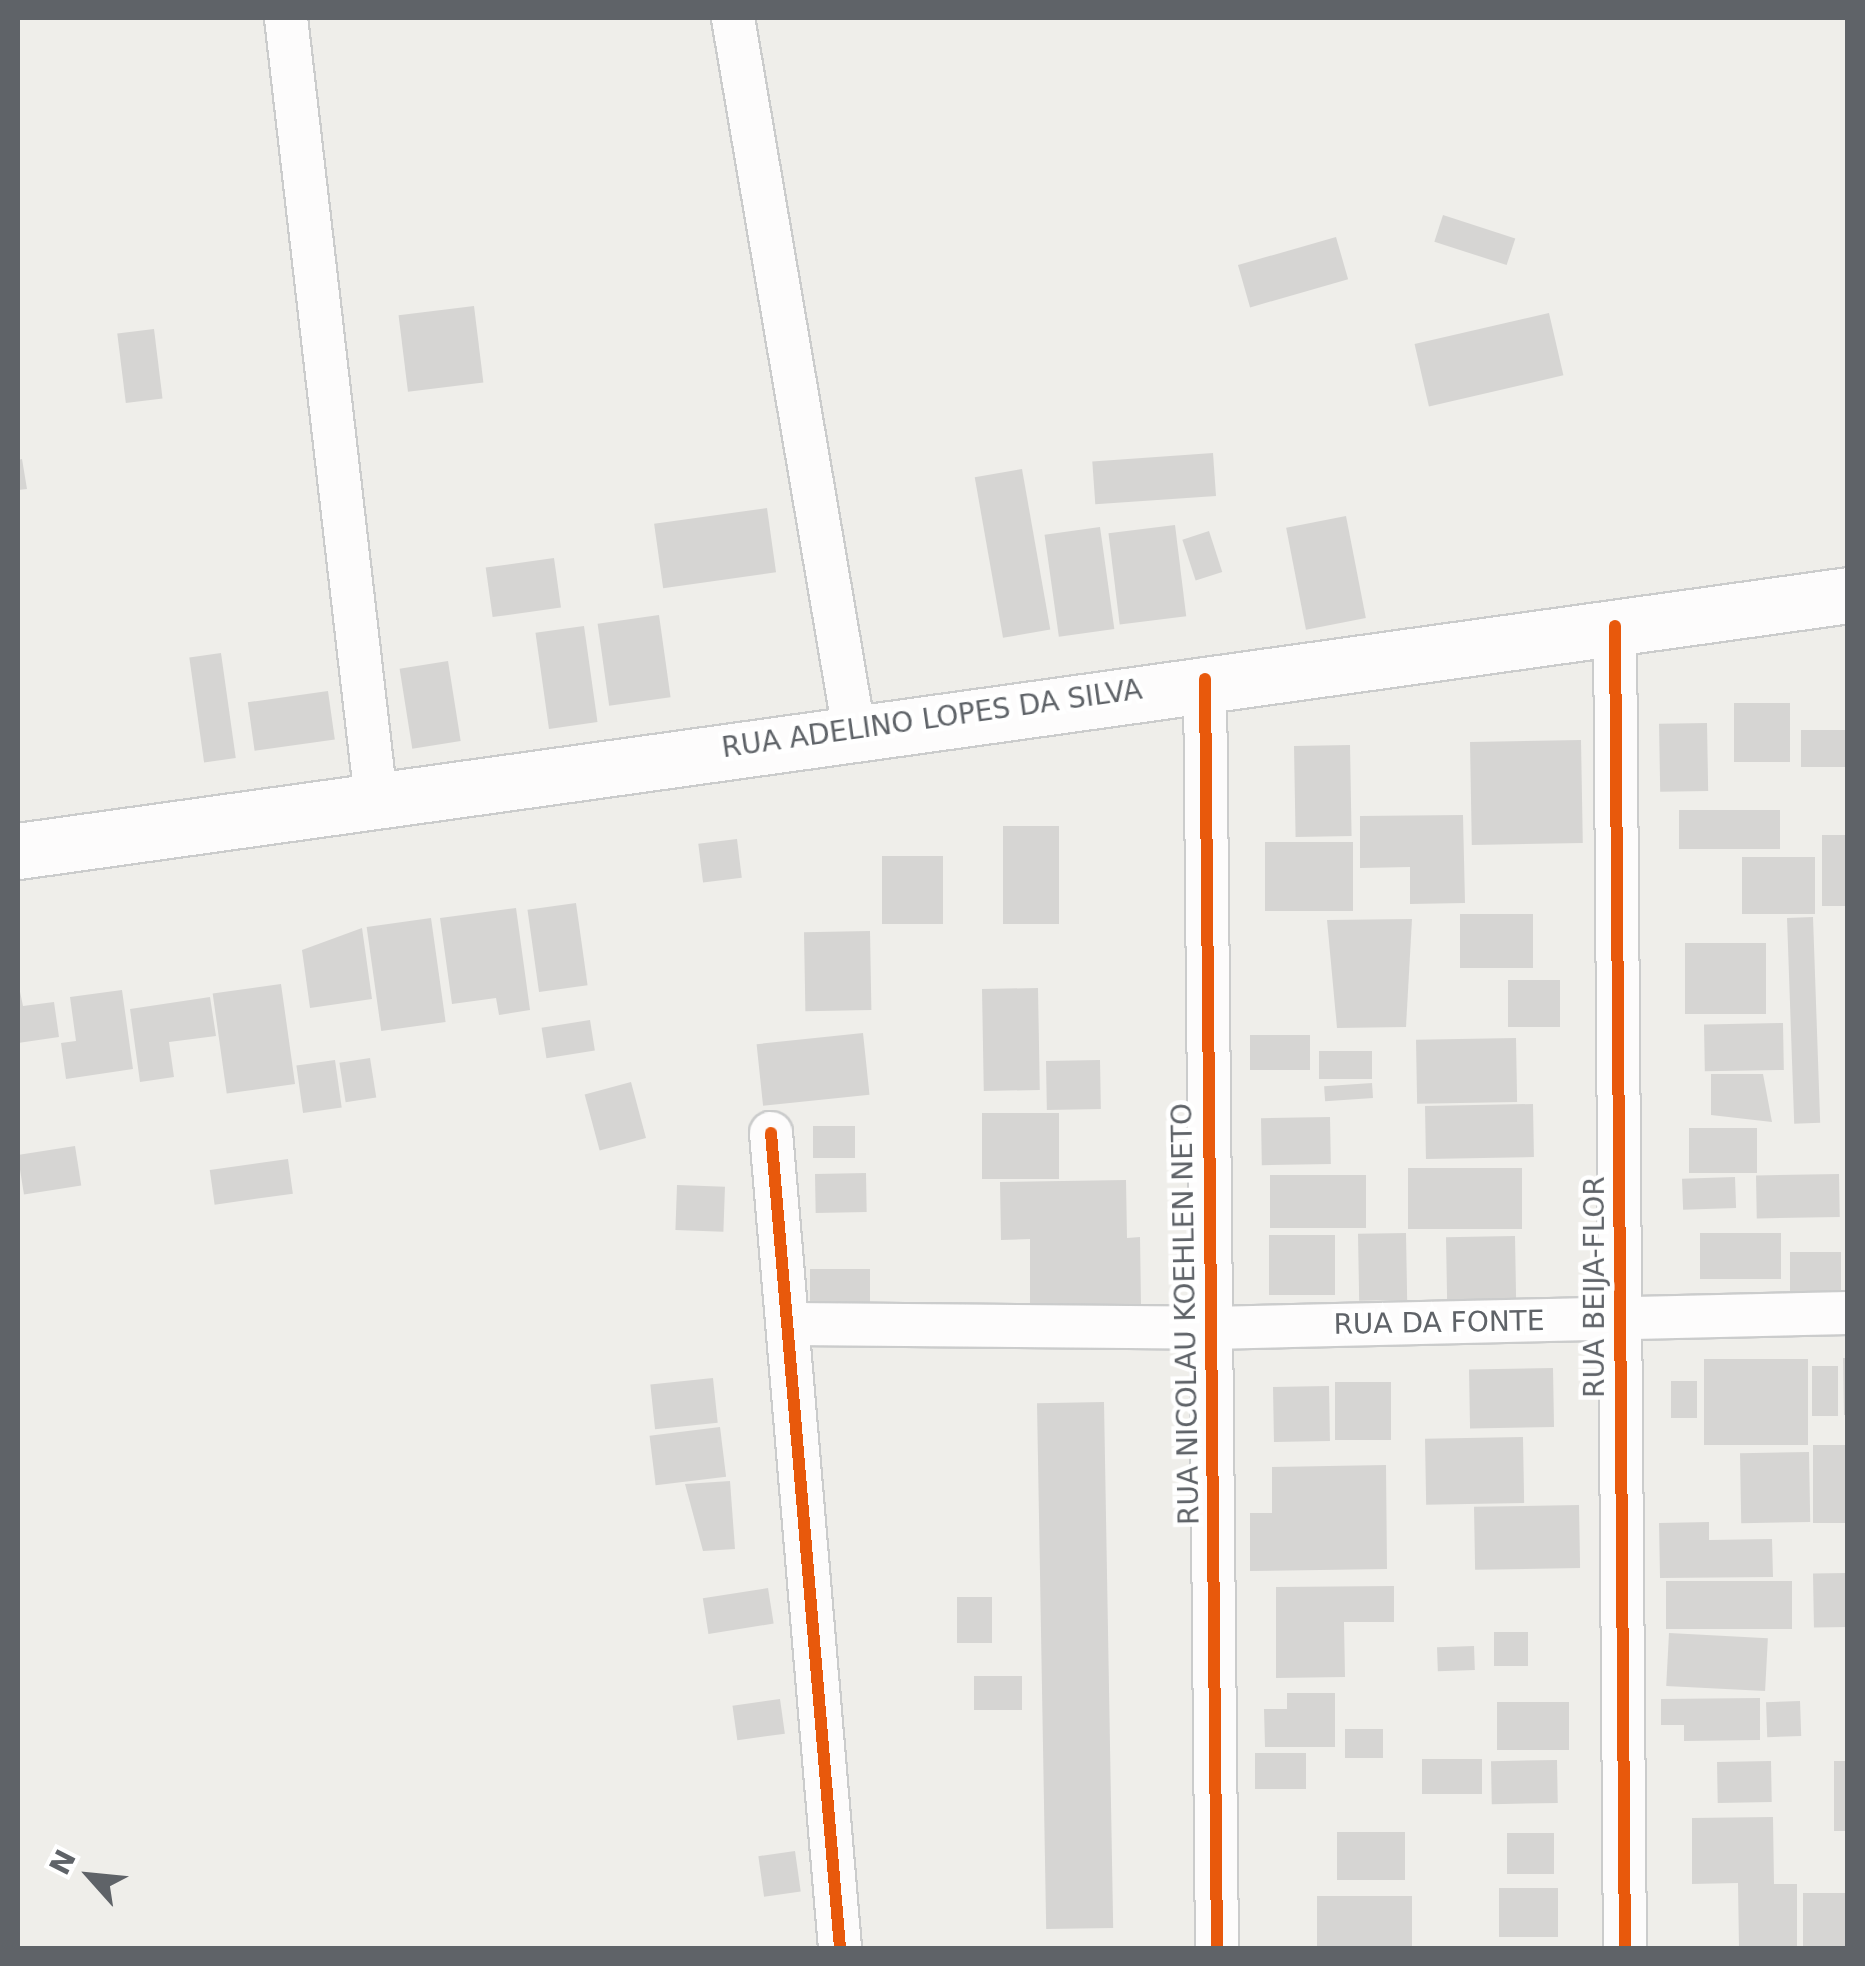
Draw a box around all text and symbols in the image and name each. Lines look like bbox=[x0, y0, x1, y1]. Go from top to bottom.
street label: RUA ADELINO LOPES DA SILVA bbox=[720, 673, 1144, 765]
street label: RUA NICOLAU KOEHLEN NETO bbox=[1166, 1103, 1206, 1525]
street label: RUA BEIJA-FLOR bbox=[1578, 1176, 1612, 1398]
street label: RUA DA FONTE bbox=[1333, 1304, 1545, 1342]
north arrow bbox=[40, 1826, 140, 1926]
text: N bbox=[43, 1844, 83, 1880]

